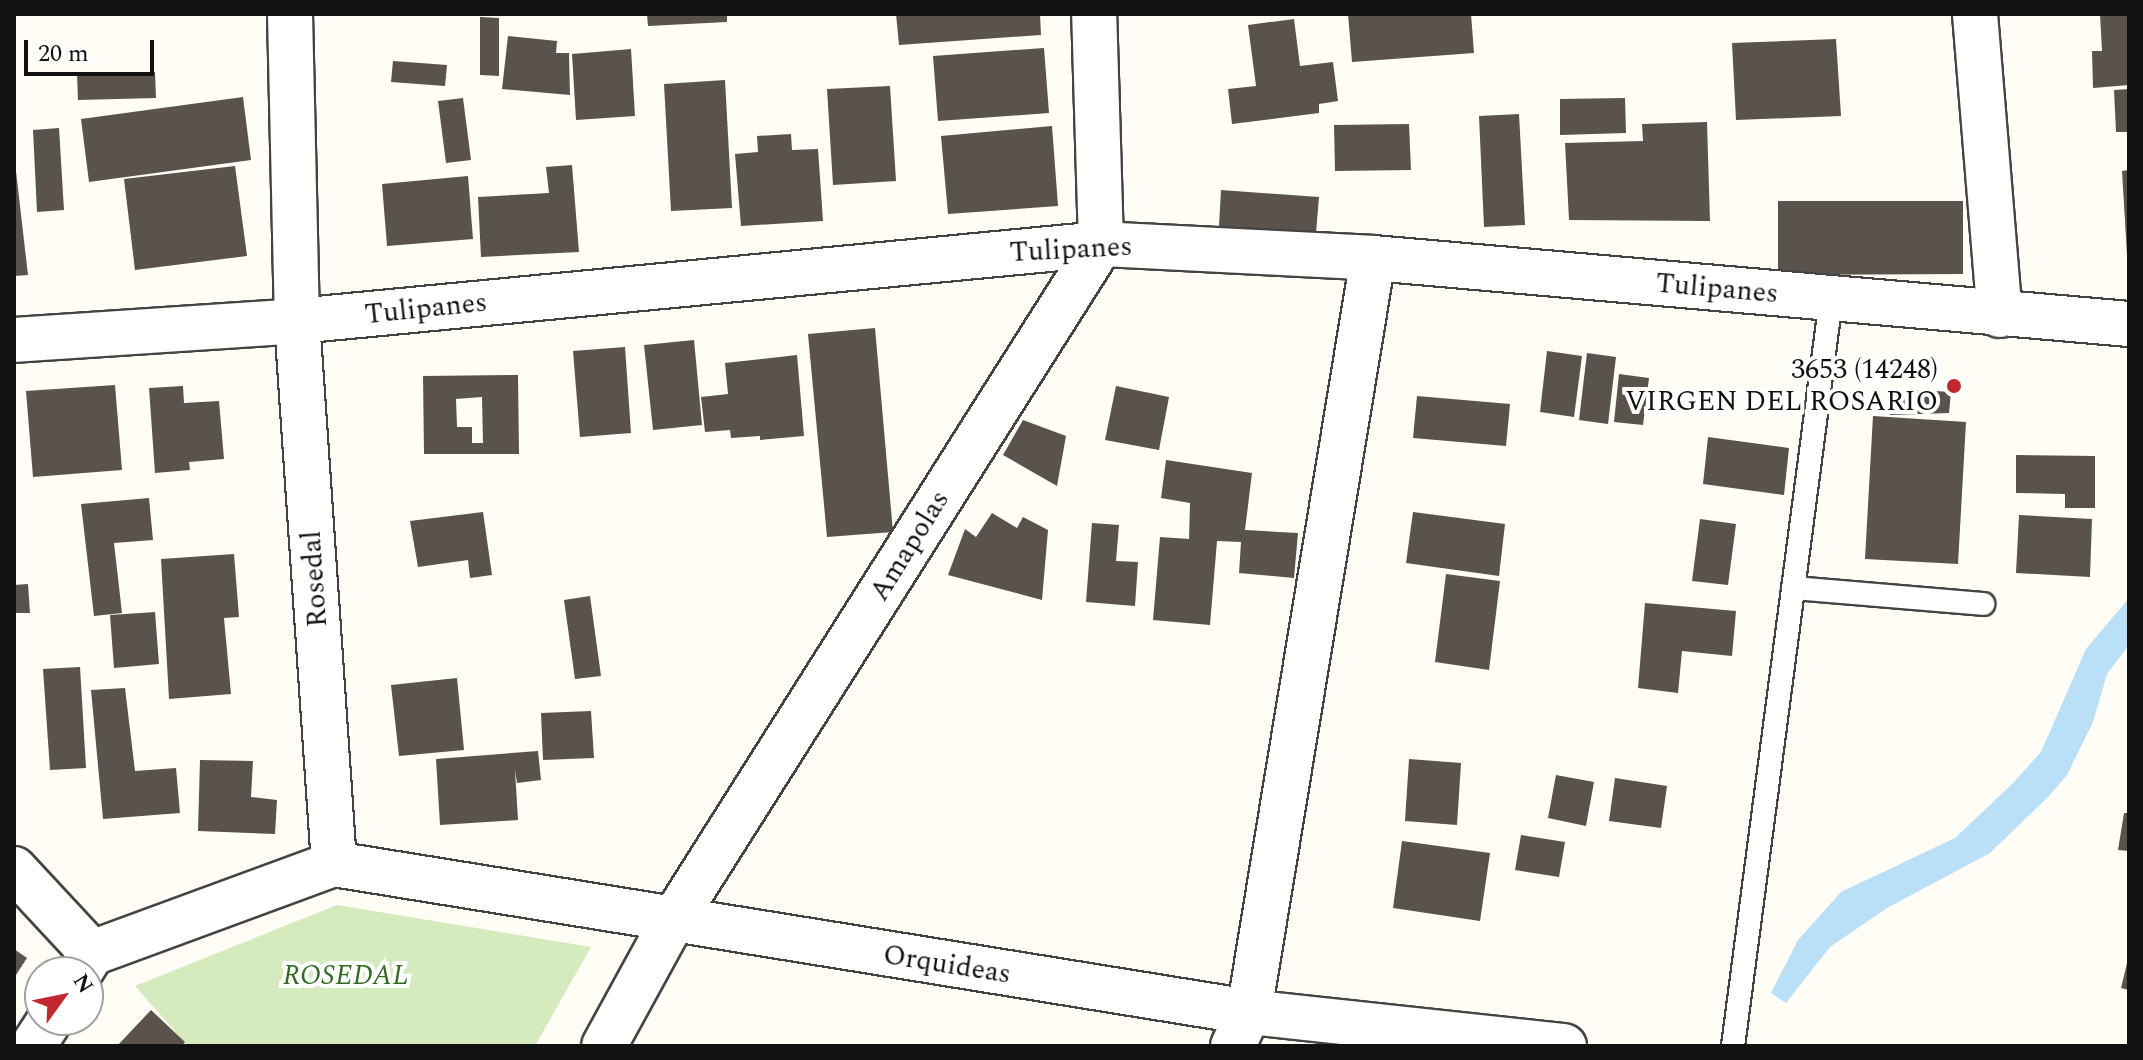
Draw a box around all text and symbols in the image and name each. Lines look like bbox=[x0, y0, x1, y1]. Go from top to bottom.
scale bar bbox=[28, 24, 158, 74]
text: 20 m bbox=[38, 36, 89, 72]
street label: Tulipanes bbox=[1009, 230, 1133, 270]
street label: Tulipanes bbox=[1654, 267, 1780, 311]
street label: Tulipanes bbox=[363, 286, 489, 332]
place label: 3653 (14248) VIRGEN DEL ROSARIO bbox=[1625, 353, 1938, 419]
marker: 3653 (14248) VIRGEN DEL ROSARIO bbox=[1945, 377, 1963, 395]
street label: Amapolas bbox=[863, 485, 957, 607]
street label: Rosedal bbox=[295, 530, 335, 628]
street label: Orquideas bbox=[881, 938, 1013, 992]
north arrow bbox=[24, 956, 104, 1036]
park label: ROSEDAL bbox=[283, 959, 409, 993]
text: N bbox=[64, 967, 102, 1000]

